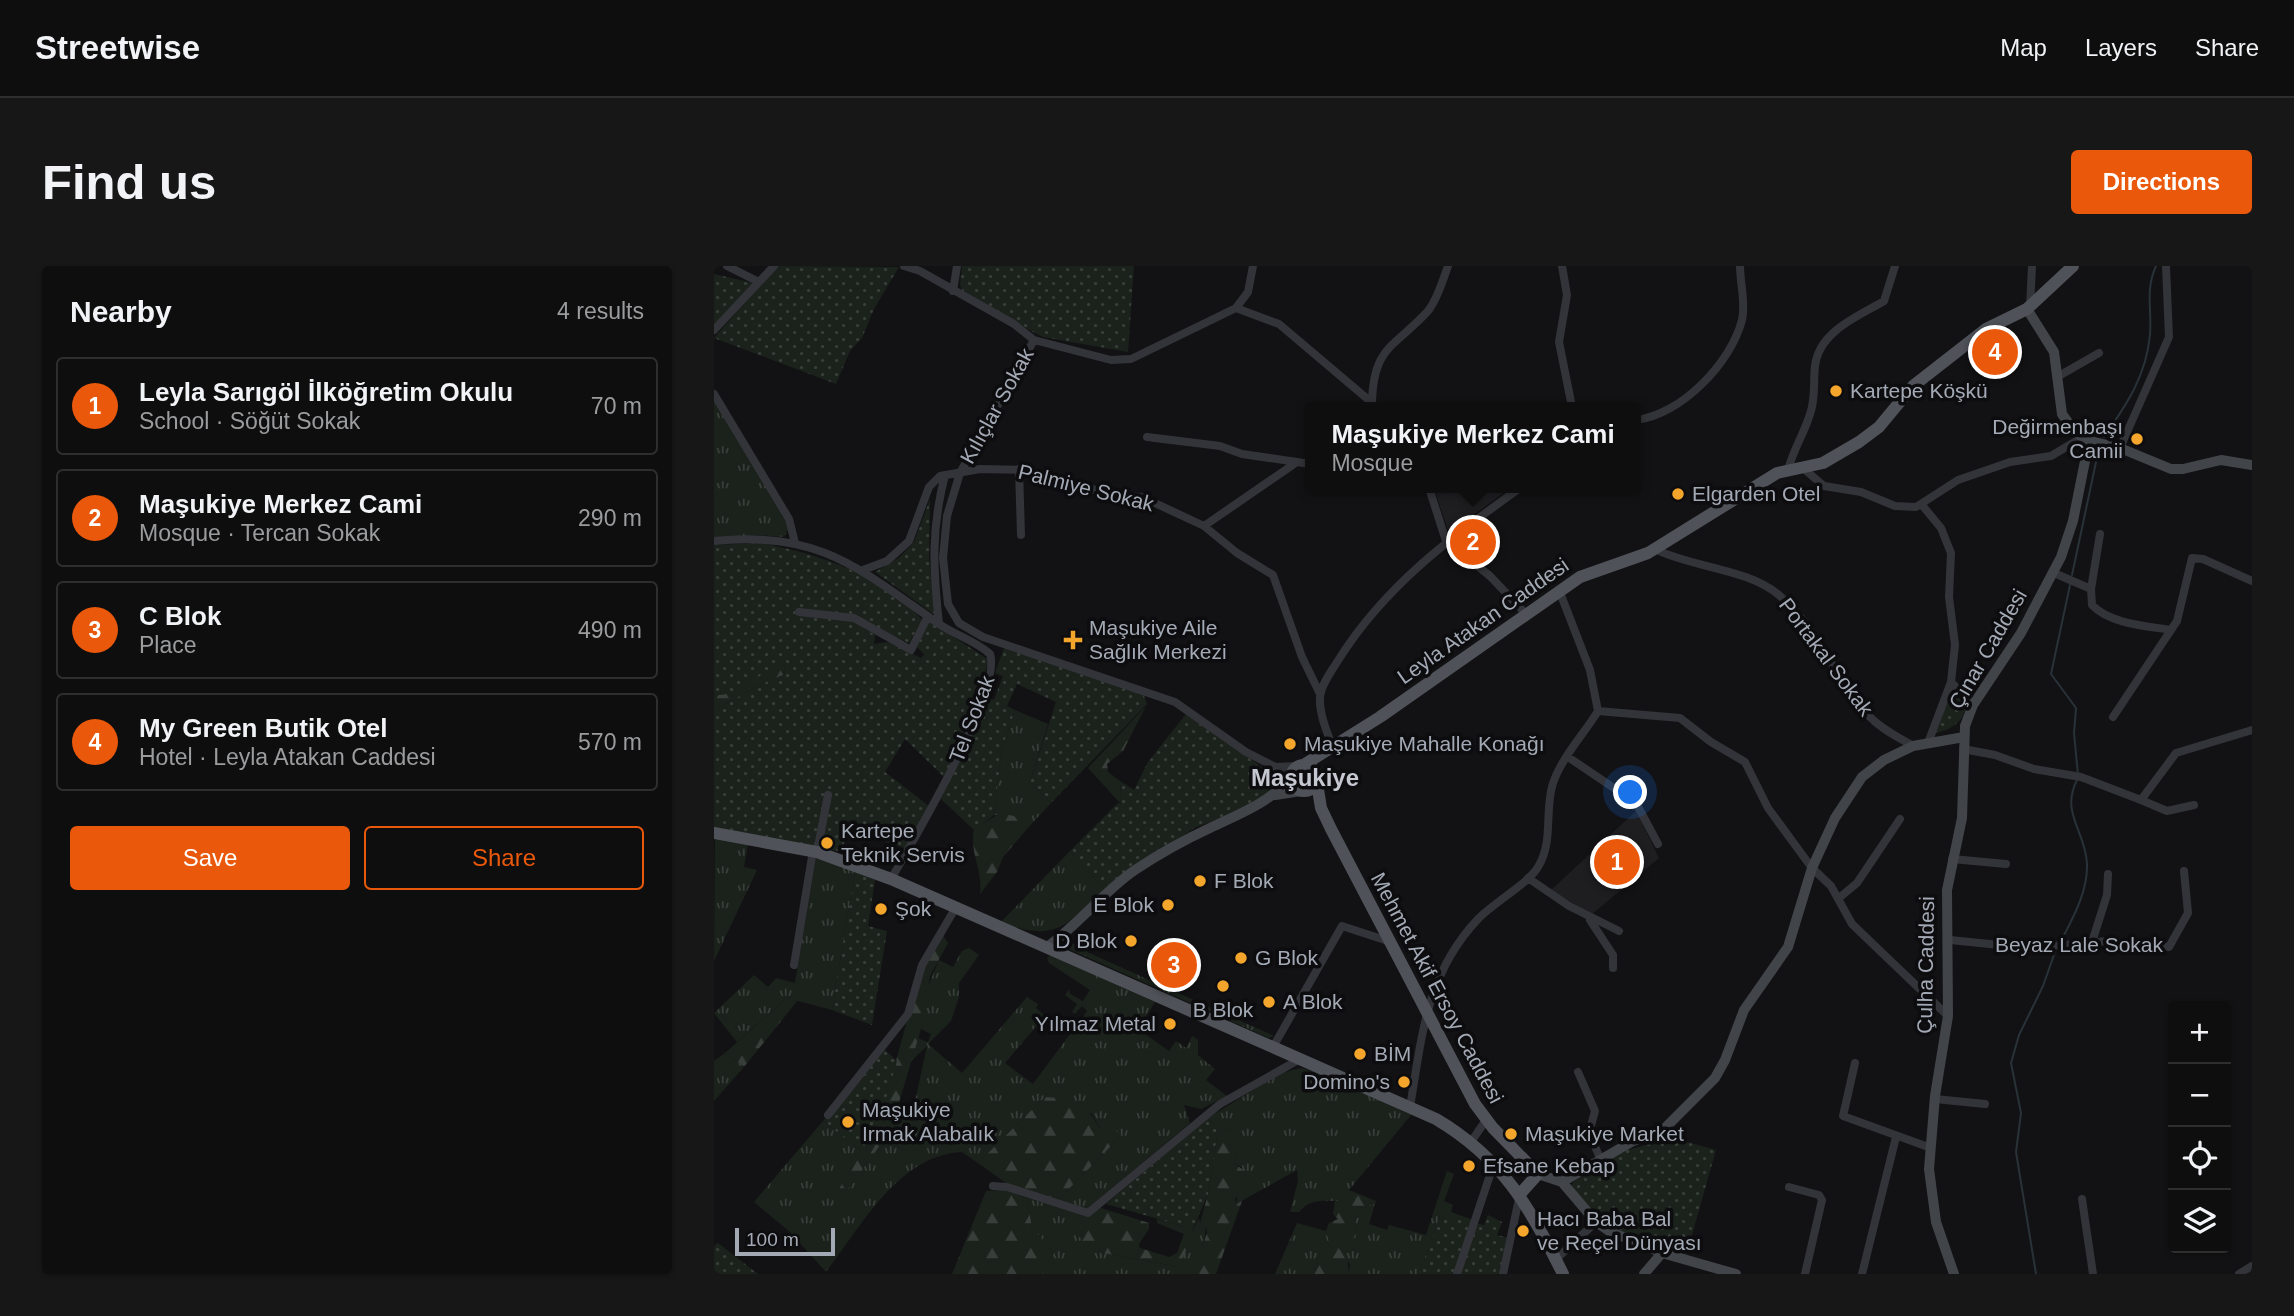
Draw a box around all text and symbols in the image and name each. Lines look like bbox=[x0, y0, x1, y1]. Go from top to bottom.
text: Streetwise bbox=[35, 29, 200, 66]
text: Map bbox=[2000, 34, 2047, 61]
text: Layers bbox=[2085, 34, 2157, 61]
text: Share bbox=[2195, 34, 2259, 61]
button: Directions bbox=[2071, 150, 2252, 214]
text: Find us bbox=[42, 155, 216, 209]
text: Nearby bbox=[70, 295, 172, 328]
text: 4 results bbox=[557, 298, 644, 324]
pin: 4 bbox=[1972, 326, 2018, 378]
street label: Kılıçlar Sokak bbox=[955, 344, 1038, 467]
text: Leyla Sarıgöl İlköğretim Okulu bbox=[139, 377, 513, 407]
place label: Kartepe Köşkü bbox=[1850, 379, 1988, 402]
marker: Kartepe Köşkü bbox=[1828, 383, 1844, 399]
text: 1 bbox=[89, 393, 101, 419]
text: 70 m bbox=[591, 393, 642, 419]
popup bbox=[1305, 402, 1641, 493]
text: School · Söğüt Sokak bbox=[139, 408, 360, 434]
place label: Değirmenbaşı Camii bbox=[1992, 415, 2123, 462]
text: Maşukiye Merkez Cami bbox=[1331, 419, 1615, 449]
marker: Değirmenbaşı Camii bbox=[2129, 431, 2145, 447]
text: Mosque bbox=[1331, 450, 1413, 476]
street label: Palmiye Sokak bbox=[1016, 460, 1157, 516]
place label: Elgarden Otel bbox=[1692, 482, 1820, 505]
marker: Elgarden Otel bbox=[1670, 486, 1686, 502]
text: Maşukiye Merkez Cami bbox=[139, 489, 422, 519]
text: 2 bbox=[89, 505, 101, 531]
text: 290 m bbox=[578, 505, 642, 531]
pin: 2 bbox=[1450, 516, 1496, 568]
text: Mosque · Tercan Sokak bbox=[139, 520, 380, 546]
street label: Leyla Atakan Caddesi bbox=[1393, 553, 1573, 688]
street label: Çınar Caddesi bbox=[1944, 585, 2031, 713]
street label: Portakal Sokak bbox=[1775, 593, 1878, 720]
text: C Blok bbox=[139, 601, 221, 631]
place label: Maşukiye Aile Sağlık Merkezi bbox=[1089, 616, 1227, 663]
text: 3 bbox=[89, 617, 101, 643]
text: 490 m bbox=[578, 617, 642, 643]
marker: Maşukiye Aile Sağlık Merkezi bbox=[1063, 630, 1083, 650]
text: Place bbox=[139, 632, 197, 658]
street label: Tel Sokak bbox=[944, 672, 999, 765]
text: My Green Butik Otel bbox=[139, 713, 388, 743]
text: 4 bbox=[89, 729, 101, 755]
text: 570 m bbox=[578, 729, 642, 755]
place label: Maşukiye Mahalle Konağı bbox=[1304, 732, 1544, 755]
marker: Maşukiye Mahalle Konağı bbox=[1282, 736, 1298, 752]
text: Hotel · Leyla Atakan Caddesi bbox=[139, 744, 436, 770]
district label: Maşukiye bbox=[1251, 764, 1359, 791]
your location bbox=[1613, 775, 1647, 809]
place label: Kartepe Teknik Servis bbox=[841, 819, 965, 866]
button: Save bbox=[70, 826, 350, 890]
button: Share bbox=[364, 826, 644, 890]
marker: Kartepe Teknik Servis bbox=[819, 835, 835, 851]
pin: 1 bbox=[1594, 836, 1640, 888]
street label: Mehmet Akif Ersoy Caddesi bbox=[1367, 868, 1508, 1107]
place label: F Blok bbox=[1214, 869, 1274, 892]
marker: F Blok bbox=[1192, 873, 1208, 889]
place label: E Blok bbox=[1093, 893, 1154, 916]
street label: Çulha Caddesi bbox=[1913, 896, 1938, 1034]
place label: Şok bbox=[895, 897, 932, 920]
marker: E Blok bbox=[1160, 897, 1176, 913]
marker: Şok bbox=[873, 901, 889, 917]
place label: D Blok bbox=[1055, 929, 1117, 952]
marker: D Blok bbox=[1123, 933, 1139, 949]
street label: Beyaz Lale Sokak bbox=[1995, 933, 2164, 956]
pin: 3 bbox=[1151, 939, 1197, 991]
place label: G Blok bbox=[1255, 946, 1319, 969]
marker: G Blok bbox=[1233, 950, 1249, 966]
marker: B Blok bbox=[1215, 978, 1231, 994]
place label: A Blok bbox=[1283, 990, 1343, 1013]
marker: A Blok bbox=[1261, 994, 1277, 1010]
place label: B Blok bbox=[1193, 998, 1254, 1021]
map controls bbox=[2168, 1001, 2231, 1253]
button: + bbox=[2168, 1001, 2231, 1064]
place label: Yılmaz Metal bbox=[1035, 1012, 1156, 1035]
marker: Yılmaz Metal bbox=[1162, 1016, 1178, 1032]
place label: BİM bbox=[1374, 1042, 1411, 1065]
marker: BİM bbox=[1352, 1046, 1368, 1062]
button: − bbox=[2168, 1064, 2231, 1127]
place label: Domino's bbox=[1303, 1070, 1390, 1093]
marker: Domino's bbox=[1396, 1074, 1412, 1090]
place label: Maşukiye Irmak Alabalık bbox=[862, 1098, 994, 1145]
marker: Maşukiye Irmak Alabalık bbox=[840, 1114, 856, 1130]
place label: Maşukiye Market bbox=[1525, 1122, 1684, 1145]
marker: Maşukiye Market bbox=[1503, 1126, 1519, 1142]
button: locate bbox=[2168, 1127, 2231, 1190]
place label: Efsane Kebap bbox=[1483, 1154, 1615, 1177]
marker: Efsane Kebap bbox=[1461, 1158, 1477, 1174]
button: layers bbox=[2168, 1190, 2231, 1253]
place label: Hacı Baba Bal ve Reçel Dünyası bbox=[1537, 1207, 1702, 1254]
marker: Hacı Baba Bal ve Reçel Dünyası bbox=[1515, 1223, 1531, 1239]
scale bar bbox=[735, 1225, 835, 1257]
text: 100 m bbox=[746, 1229, 799, 1250]

